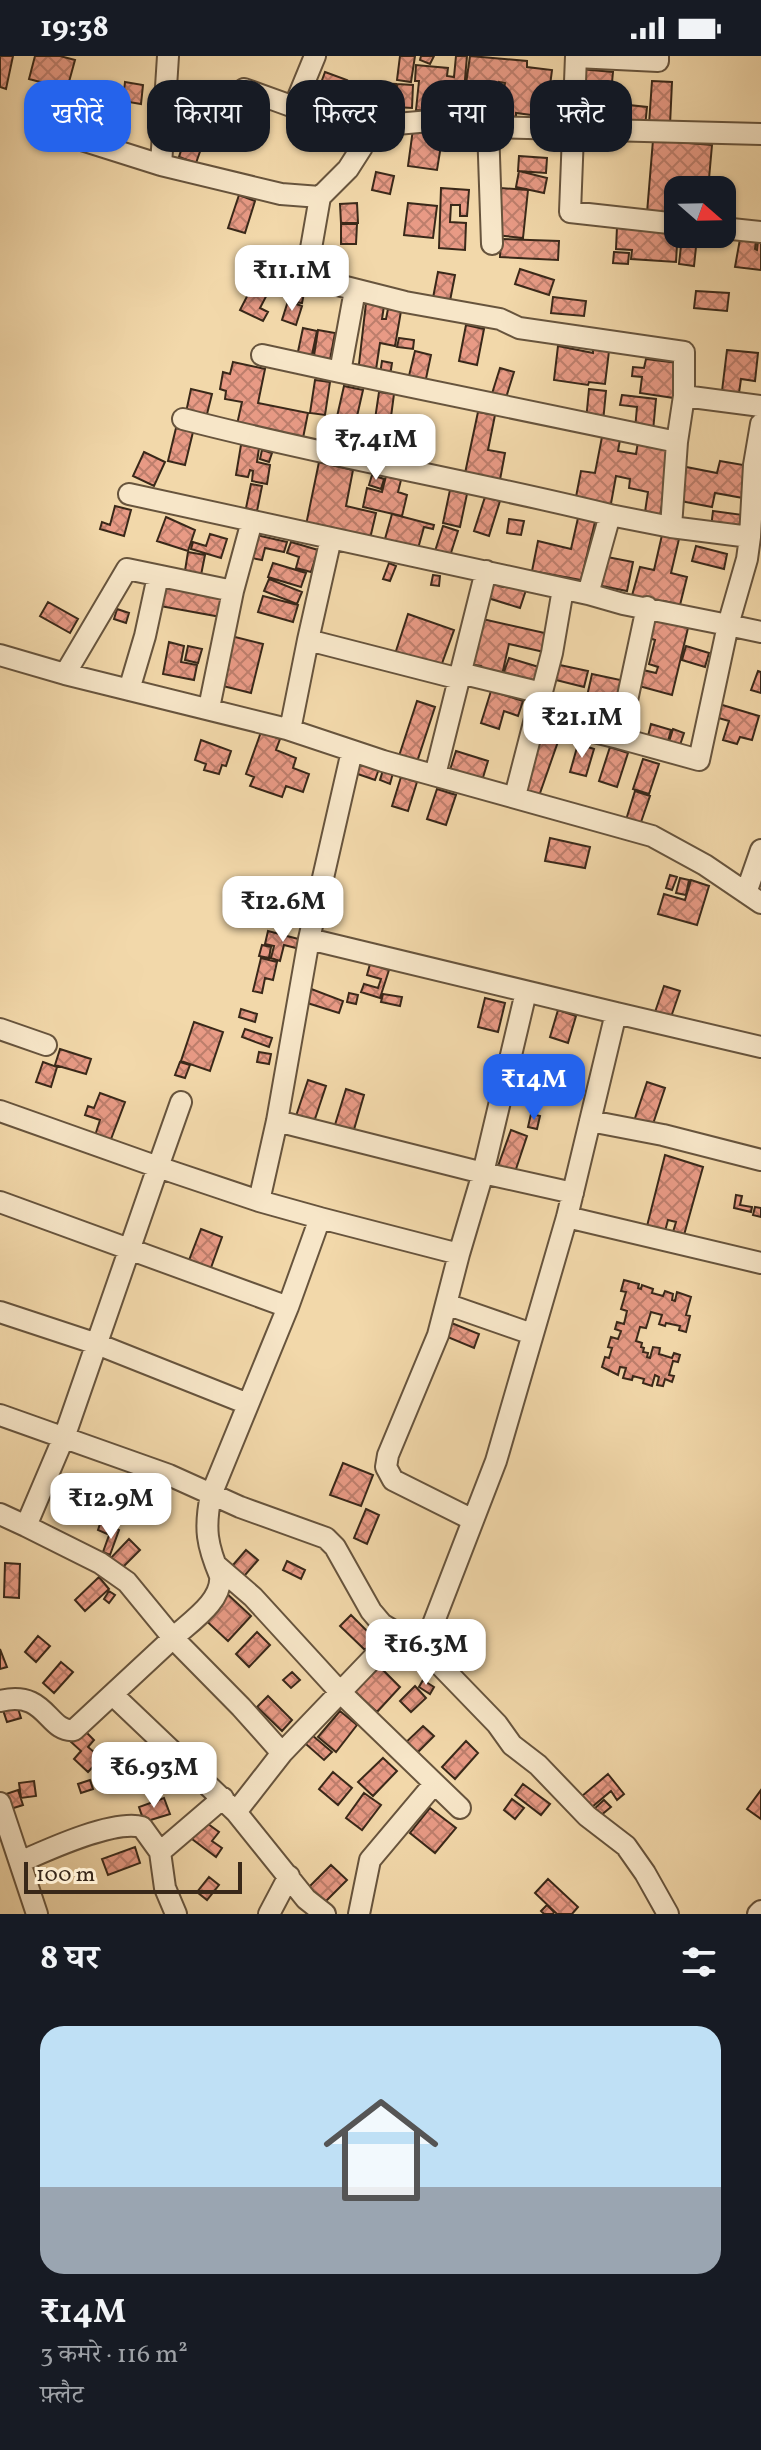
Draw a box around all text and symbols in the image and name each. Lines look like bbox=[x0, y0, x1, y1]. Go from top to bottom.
text: 19:38 bbox=[40, 7, 109, 49]
chip: खरीदें bbox=[24, 80, 131, 152]
chip: किराया bbox=[147, 80, 270, 152]
chip: फ़िल्टर bbox=[286, 80, 405, 152]
chip: नया bbox=[421, 80, 514, 152]
chip: फ़्लैट bbox=[530, 80, 632, 152]
north arrow bbox=[664, 176, 736, 248]
map controls bbox=[664, 176, 736, 248]
pin: ₹11.1M bbox=[227, 245, 357, 313]
text: ₹11.1M bbox=[253, 253, 331, 289]
pin: ₹7.41M bbox=[311, 414, 441, 482]
text: ₹7.41M bbox=[335, 422, 417, 458]
pin: ₹21.1M bbox=[517, 692, 647, 760]
text: ₹21.1M bbox=[541, 700, 623, 736]
pin: ₹12.6M bbox=[218, 876, 348, 944]
text: ₹12.6M bbox=[240, 884, 326, 920]
pin: ₹14M bbox=[487, 1054, 581, 1122]
text: ₹14M bbox=[501, 1062, 567, 1098]
pin: ₹12.9M bbox=[46, 1473, 176, 1541]
text: ₹12.9M bbox=[68, 1481, 154, 1517]
pin: ₹16.3M bbox=[361, 1619, 491, 1687]
text: ₹16.3M bbox=[384, 1627, 468, 1663]
pin: ₹6.93M bbox=[89, 1742, 219, 1810]
text: ₹6.93M bbox=[110, 1750, 198, 1786]
scale bar bbox=[24, 1858, 242, 1894]
text: 100 m bbox=[36, 1860, 95, 1891]
text: 8 घर bbox=[40, 1936, 99, 1983]
icon: filters bbox=[677, 1940, 721, 1984]
icon: home bbox=[309, 2078, 453, 2222]
text: ₹14M bbox=[40, 2290, 126, 2337]
text: 3 कमरे · 116 m² bbox=[40, 2337, 188, 2373]
text: फ़्लैट bbox=[40, 2378, 83, 2414]

